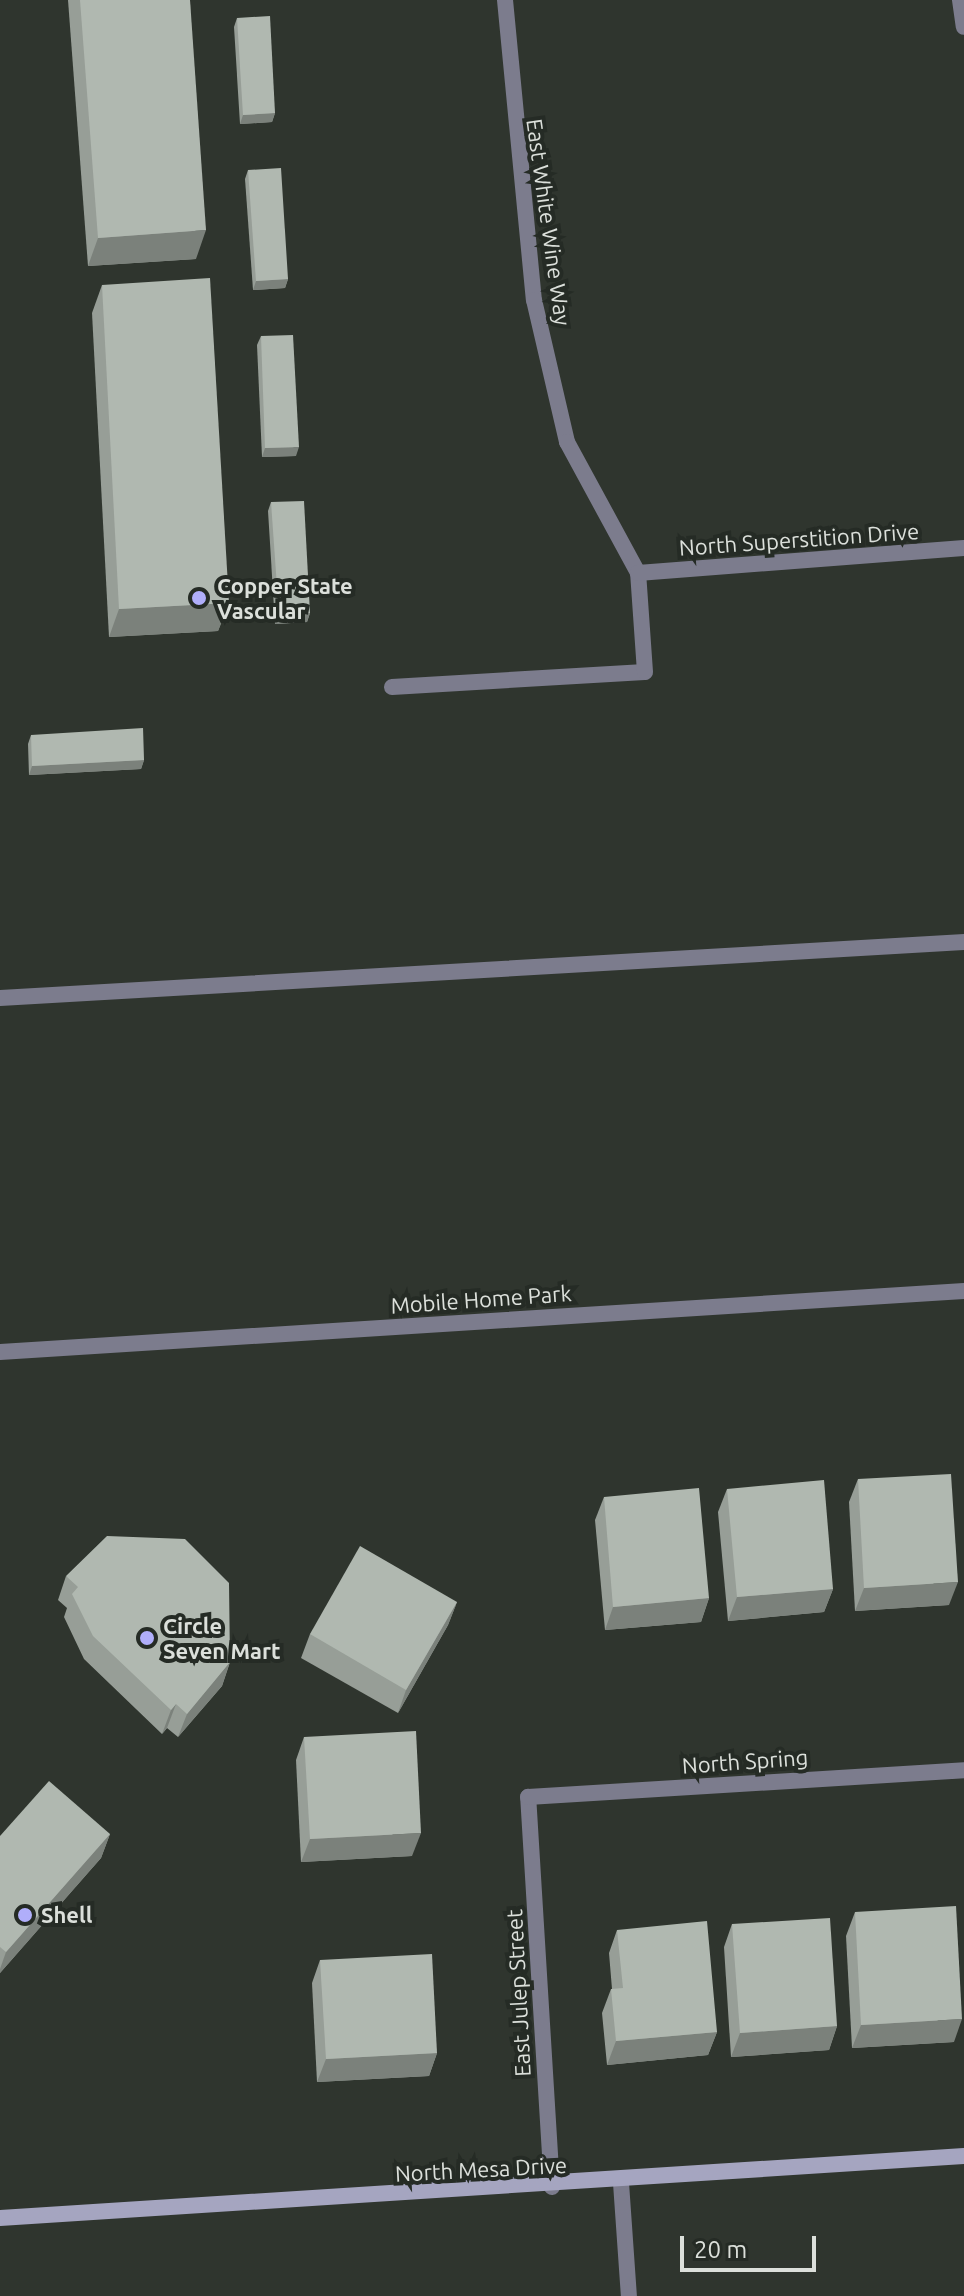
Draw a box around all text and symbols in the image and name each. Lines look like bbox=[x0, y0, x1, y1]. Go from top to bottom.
street label: East White Wine Way bbox=[521, 117, 577, 327]
street label: North Superstition Drive bbox=[678, 517, 920, 561]
place label: Copper State Vascular bbox=[217, 572, 353, 624]
marker: Copper State Vascular bbox=[188, 587, 210, 609]
street label: Mobile Home Park bbox=[390, 1280, 572, 1318]
place label: Circle Seven Mart bbox=[163, 1612, 281, 1664]
marker: Circle Seven Mart bbox=[138, 1629, 156, 1647]
street label: North Spring bbox=[681, 1743, 809, 1779]
place label: Shell bbox=[41, 1902, 92, 1928]
marker: Shell bbox=[16, 1906, 34, 1924]
street label: East Julep Street bbox=[500, 1909, 536, 2077]
street label: North Mesa Drive bbox=[394, 2151, 568, 2187]
scale bar bbox=[684, 2220, 820, 2270]
text: 20 m bbox=[694, 2236, 747, 2263]

